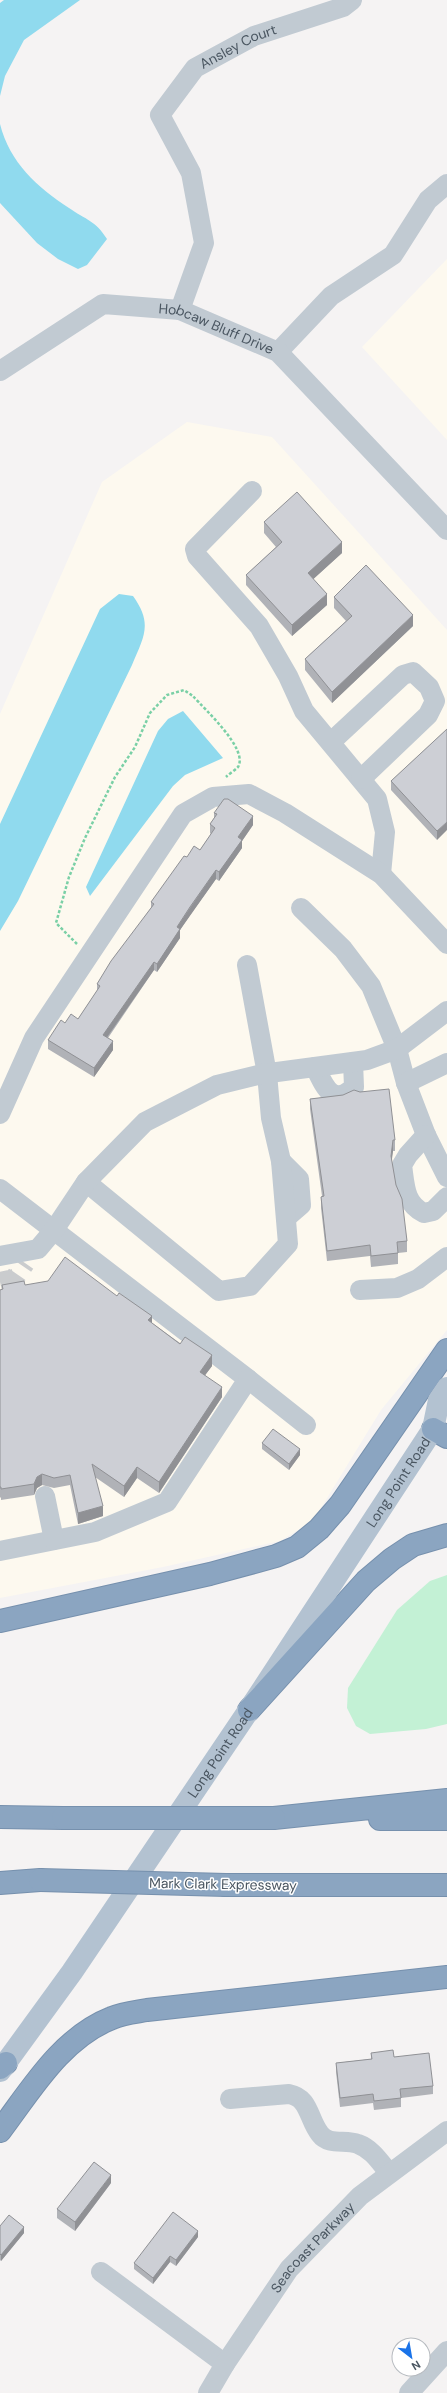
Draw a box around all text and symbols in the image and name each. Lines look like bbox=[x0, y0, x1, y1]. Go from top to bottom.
street label: Ansley Court bbox=[196, 20, 279, 73]
street label: Hobcaw Bluff Drive bbox=[158, 299, 277, 358]
street label: Long Point Road bbox=[362, 1434, 434, 1531]
street label: Long Point Road bbox=[183, 1704, 257, 1801]
street label: Mark Clark Expressway bbox=[149, 1874, 297, 1894]
street label: Seacoast Parkway bbox=[267, 2198, 359, 2296]
north arrow bbox=[391, 2337, 431, 2377]
text: N bbox=[409, 2358, 423, 2374]

